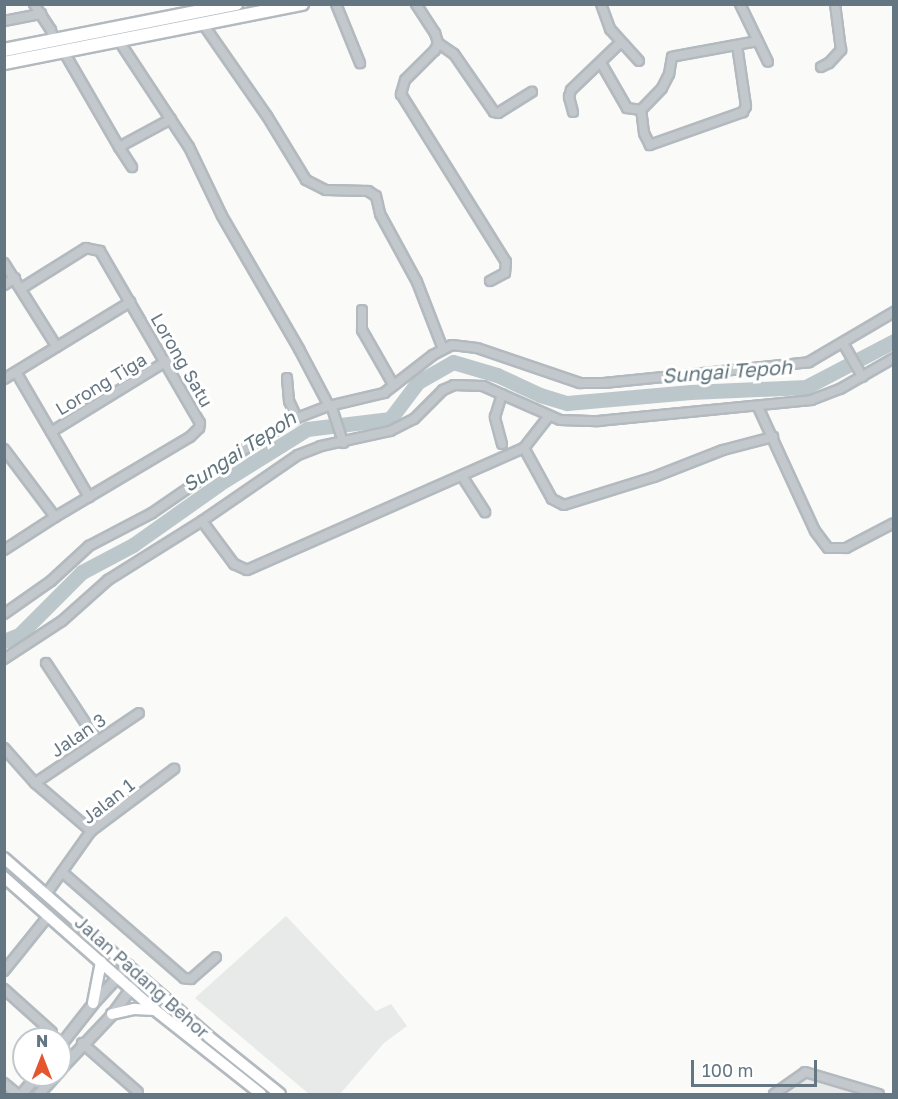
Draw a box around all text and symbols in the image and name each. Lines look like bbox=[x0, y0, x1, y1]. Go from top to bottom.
street label: Lorong Satu bbox=[146, 309, 218, 411]
street label: Lorong Tiga bbox=[52, 348, 150, 420]
water label: Sungai Tepoh bbox=[661, 354, 793, 388]
water label: Sungai Tepoh bbox=[178, 406, 300, 496]
street label: Jalan 3 bbox=[46, 709, 110, 761]
street label: Jalan 1 bbox=[78, 774, 138, 828]
street label: Jalan Padang Behor bbox=[71, 911, 213, 1043]
north arrow bbox=[12, 1027, 72, 1087]
text: N bbox=[36, 1031, 48, 1051]
scale bar bbox=[694, 1048, 820, 1086]
text: 100 m bbox=[702, 1059, 753, 1081]

